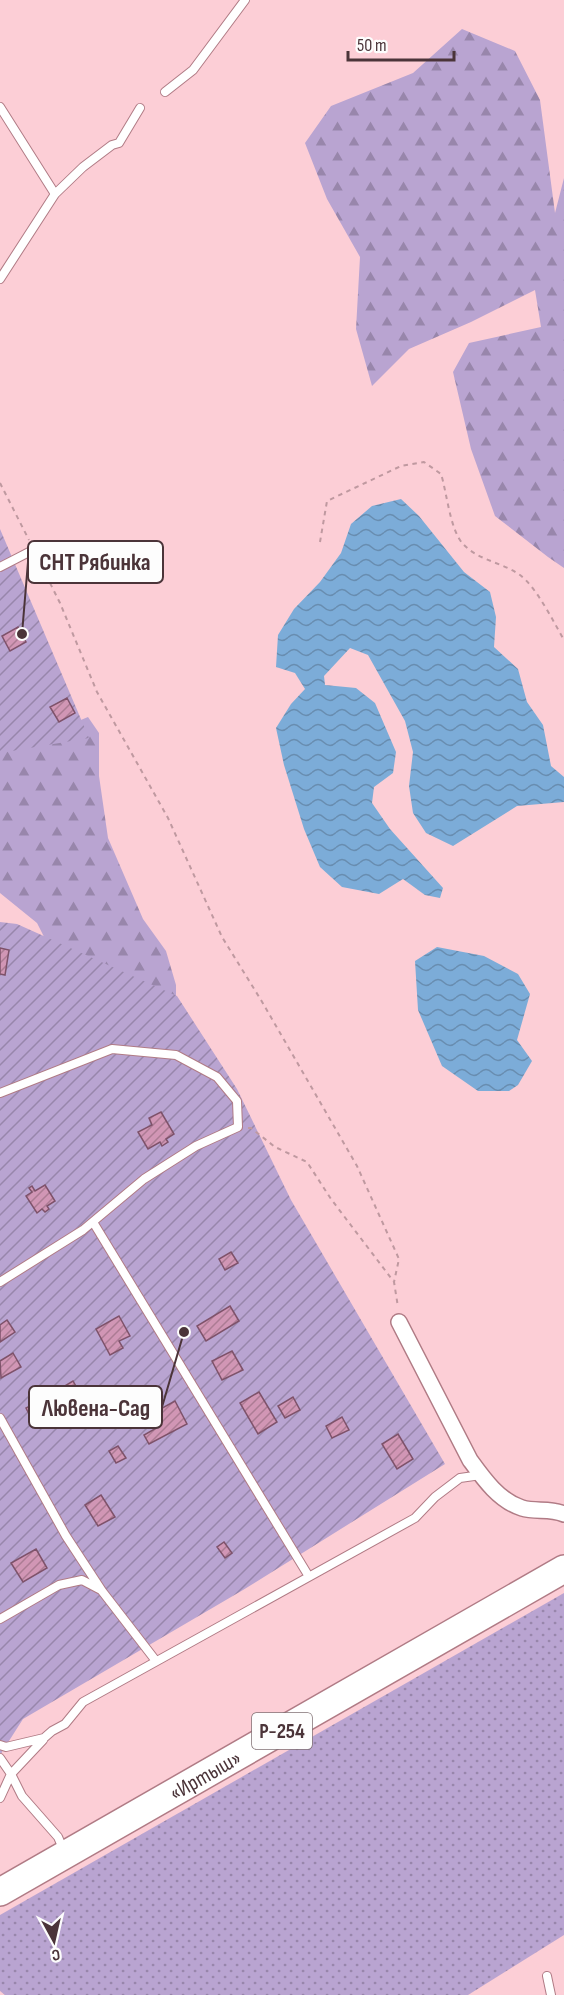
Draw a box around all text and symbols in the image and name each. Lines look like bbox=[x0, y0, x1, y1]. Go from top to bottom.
scale bar bbox=[348, 24, 454, 62]
text: 50 m bbox=[357, 35, 387, 56]
callout: СНТ Рябинка bbox=[28, 541, 163, 583]
text: СНТ Рябинка bbox=[39, 548, 151, 577]
callout: Лювена-Сад bbox=[29, 1386, 162, 1428]
text: Лювена-Сад bbox=[41, 1394, 150, 1423]
road number: Р-254 bbox=[252, 1713, 312, 1749]
street label: «Иртыш» bbox=[165, 1745, 246, 1807]
north arrow bbox=[24, 1911, 84, 1971]
text: С bbox=[50, 1944, 61, 1964]

